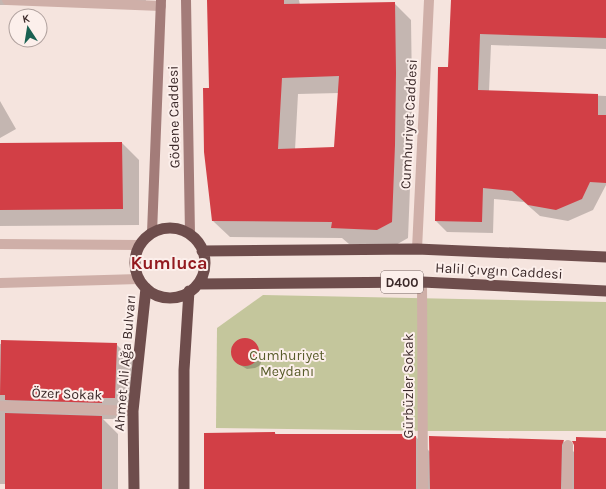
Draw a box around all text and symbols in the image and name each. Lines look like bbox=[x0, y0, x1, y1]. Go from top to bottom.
north arrow bbox=[8, 8, 48, 48]
text: K bbox=[21, 11, 32, 26]
street label: Cumhuriyet Caddesi bbox=[397, 59, 421, 189]
street label: Gödene Caddesi bbox=[165, 66, 183, 168]
district label: Kumluca bbox=[131, 252, 207, 274]
street label: Halil Çıvgın Caddesi bbox=[435, 259, 563, 283]
road number: D400 bbox=[381, 271, 423, 293]
street label: Ahmet Ali Ağa Bulvarı bbox=[111, 294, 139, 432]
street label: Gürbüzler Sokak bbox=[400, 333, 417, 439]
park label: Cumhuriyet Meydanı bbox=[249, 347, 325, 380]
street label: Özer Sokak bbox=[31, 384, 103, 404]

